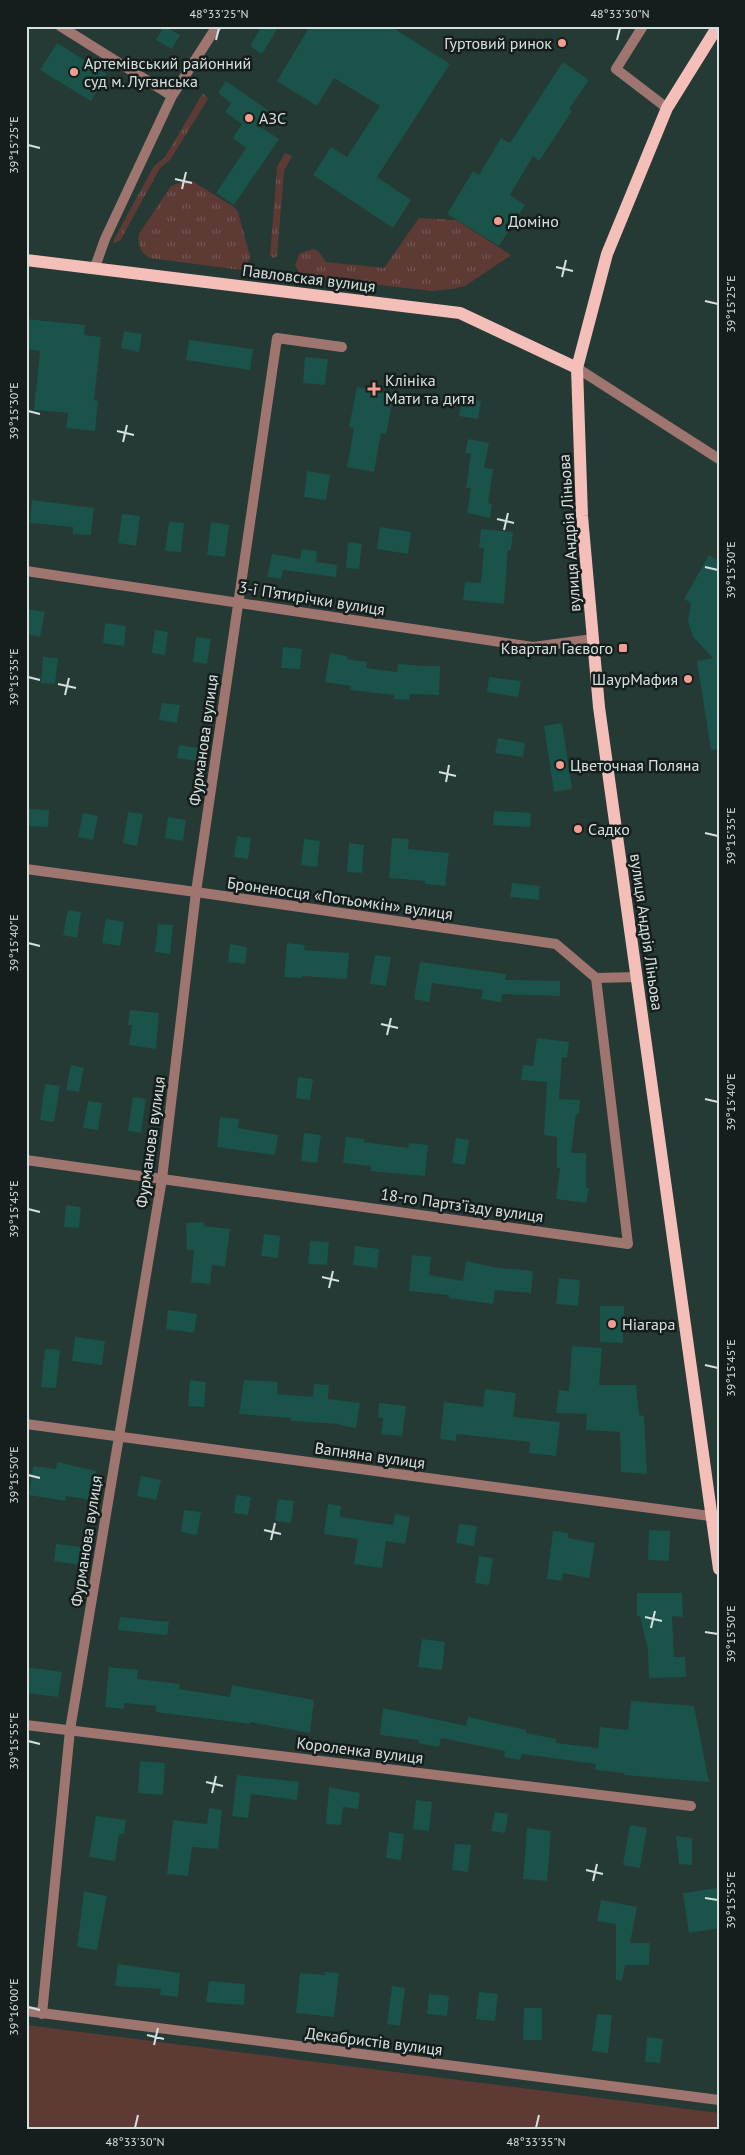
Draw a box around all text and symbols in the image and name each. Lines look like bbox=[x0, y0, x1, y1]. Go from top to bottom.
text: 48°33'25"N bbox=[189, 6, 249, 21]
text: 48°33'30"N bbox=[590, 6, 650, 21]
place label: Гуртовий ринок bbox=[444, 33, 552, 53]
marker: Гуртовий ринок bbox=[556, 37, 568, 49]
place label: Артемівський районний суд м. Луганська bbox=[84, 53, 251, 91]
marker: Артемівський районний суд м. Луганська bbox=[68, 66, 80, 78]
place label: АЗС bbox=[259, 108, 286, 128]
marker: АЗС bbox=[243, 112, 255, 124]
text: 39°15'25"E bbox=[6, 116, 21, 174]
place label: Доміно bbox=[508, 211, 559, 231]
marker: Доміно bbox=[492, 215, 504, 227]
street label: Павловская вулиця bbox=[241, 260, 377, 296]
text: 39°15'25"E bbox=[723, 275, 738, 333]
place label: Клініка Мати та дитя bbox=[385, 370, 475, 408]
text: 39°15'30"E bbox=[6, 382, 21, 440]
marker: Клініка Мати та дитя bbox=[367, 382, 381, 396]
street label: вулиця Андрія Ліньова bbox=[554, 453, 584, 613]
text: 39°15'30"E bbox=[723, 541, 738, 599]
street label: 3-ї П’ятирічки вулиця bbox=[237, 577, 387, 619]
place label: Квартал Гаєвого bbox=[501, 638, 613, 658]
marker: Квартал Гаєвого bbox=[617, 642, 629, 654]
text: 39°15'35"E bbox=[6, 648, 21, 706]
place label: ШаурМафия bbox=[592, 669, 678, 689]
street label: Фурманова вулиця bbox=[184, 673, 222, 807]
marker: ШаурМафия bbox=[682, 673, 694, 685]
place label: Цветочная Поляна bbox=[570, 755, 699, 775]
marker: Цветочная Поляна bbox=[554, 759, 566, 771]
text: 39°15'35"E bbox=[723, 807, 738, 865]
place label: Садко bbox=[588, 819, 630, 839]
marker: Садко bbox=[572, 823, 584, 835]
street label: вулиця Андрія Ліньова bbox=[626, 852, 668, 1012]
street label: Броненосця «Потьомкін» вулиця bbox=[226, 872, 454, 924]
text: 39°15'40"E bbox=[6, 914, 21, 972]
text: 39°15'40"E bbox=[723, 1073, 738, 1131]
street label: Фурманова вулиця bbox=[131, 1075, 169, 1209]
text: 39°15'45"E bbox=[6, 1180, 21, 1238]
street label: 18-го Партз’їзду вулиця bbox=[379, 1184, 545, 1226]
place label: Ніагара bbox=[622, 1314, 675, 1334]
marker: Ніагара bbox=[606, 1318, 618, 1330]
text: 39°15'45"E bbox=[723, 1339, 738, 1397]
street label: Вапняна вулиця bbox=[314, 1437, 426, 1473]
text: 39°15'50"E bbox=[6, 1446, 21, 1504]
street label: Фурманова вулиця bbox=[66, 1474, 106, 1608]
text: 39°15'50"E bbox=[723, 1605, 738, 1663]
text: 39°15'55"E bbox=[6, 1712, 21, 1770]
street label: Короленка вулиця bbox=[296, 1732, 424, 1768]
text: 39°15'55"E bbox=[723, 1871, 738, 1929]
text: 39°16'00"E bbox=[6, 1978, 21, 2036]
street label: Декабристів вулиця bbox=[304, 2023, 444, 2059]
text: 48°33'30"N bbox=[105, 2134, 165, 2149]
text: 48°33'35"N bbox=[506, 2134, 566, 2149]

